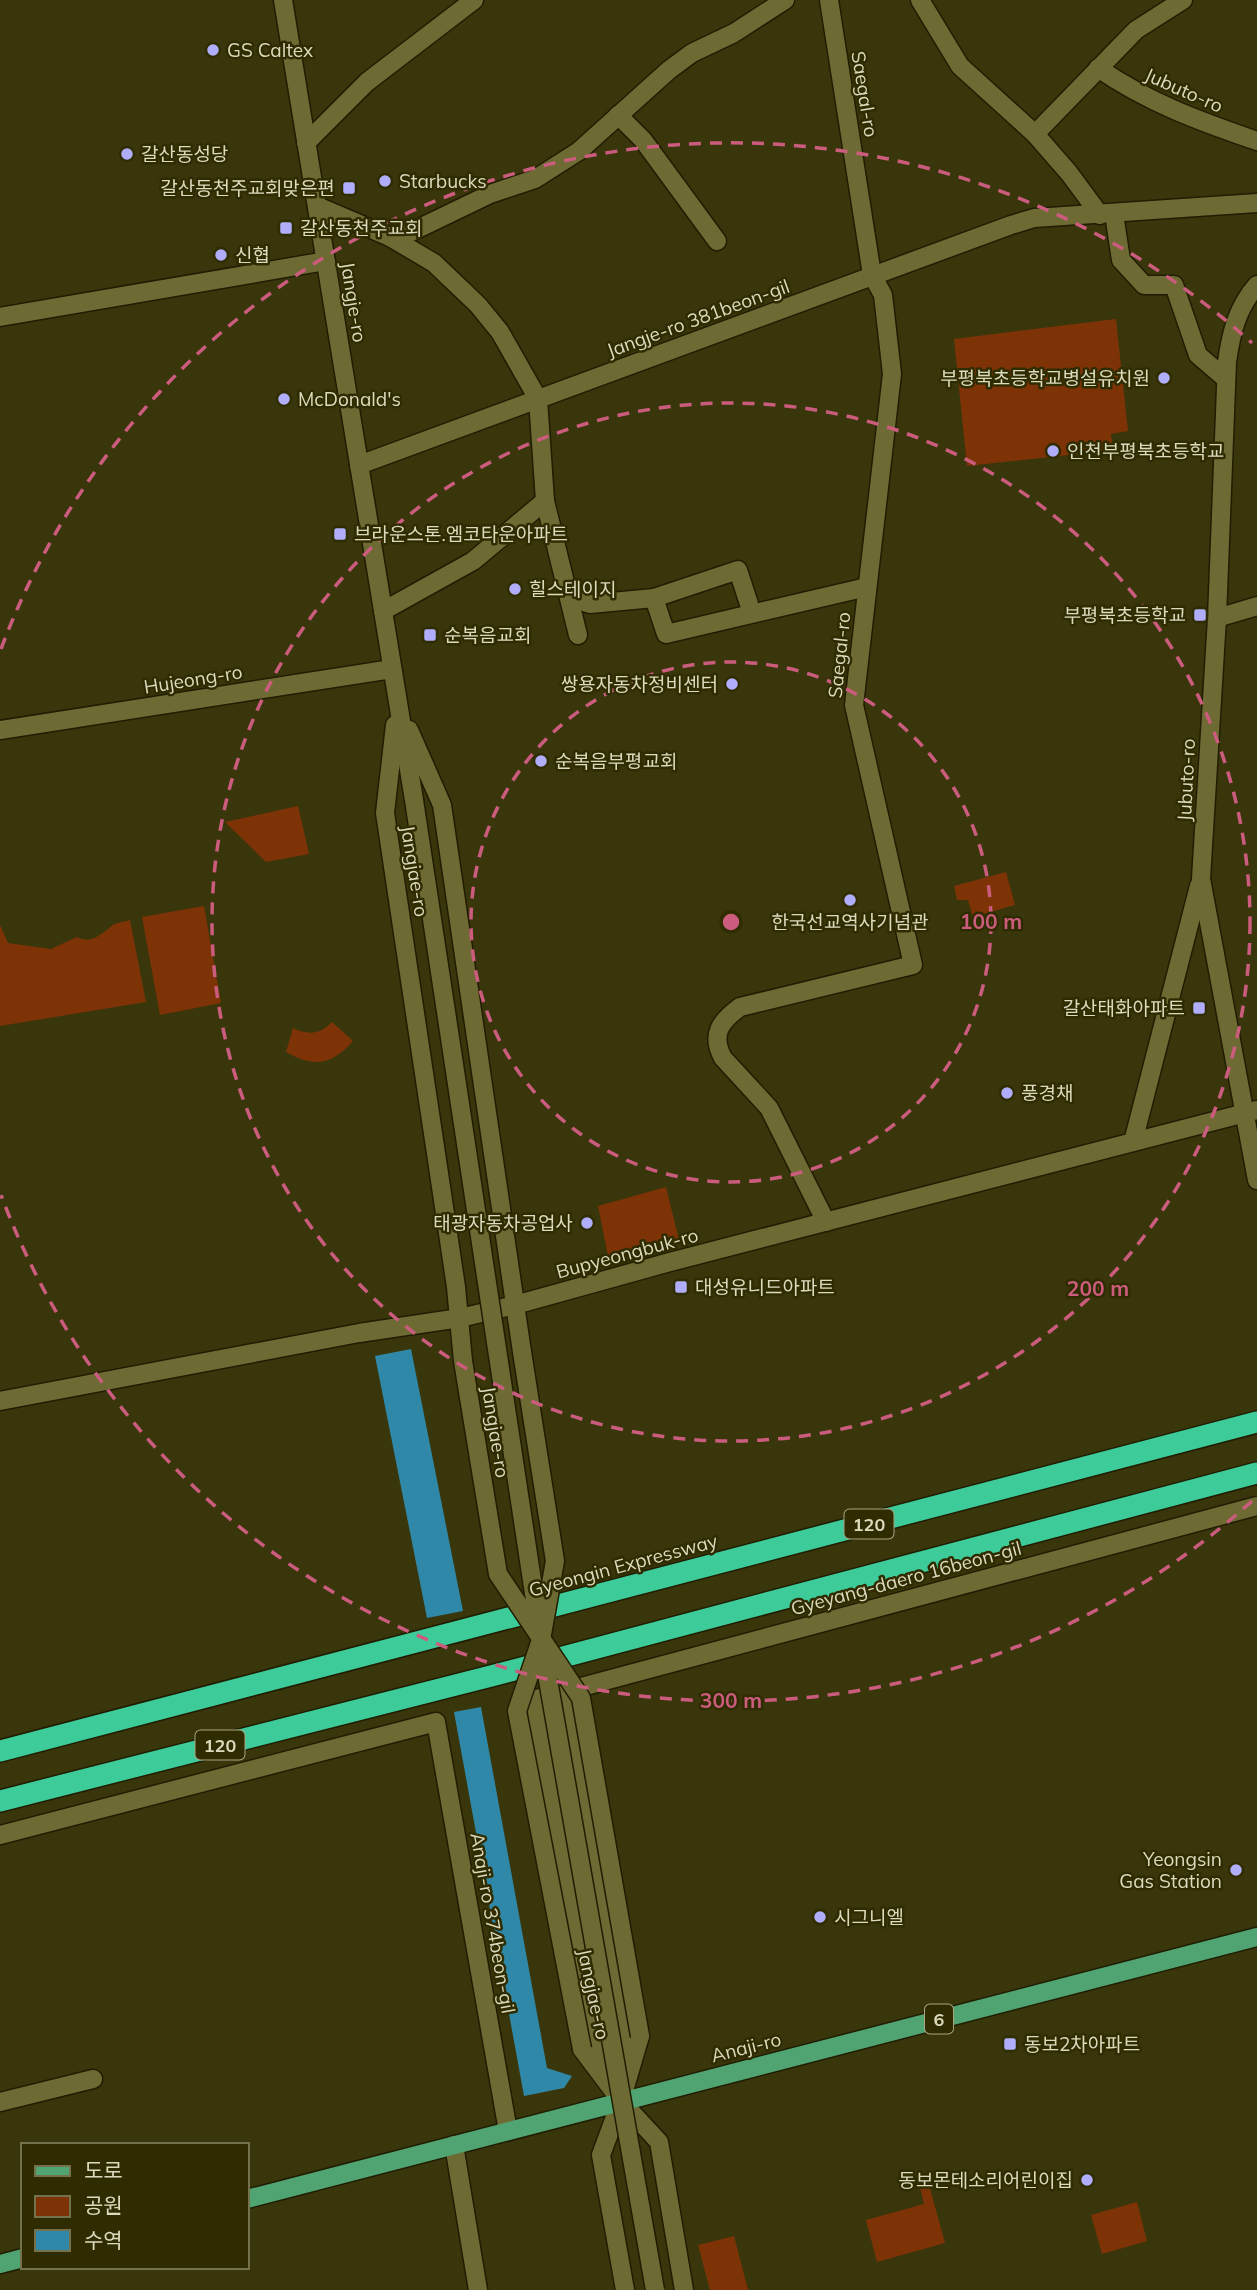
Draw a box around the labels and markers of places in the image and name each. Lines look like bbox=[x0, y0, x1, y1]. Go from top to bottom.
place label: GS Caltex bbox=[227, 38, 313, 62]
marker: GS Caltex bbox=[205, 42, 221, 58]
place label: 갈산동성당 bbox=[141, 142, 228, 166]
marker: 갈산동성당 bbox=[119, 146, 135, 162]
place label: Starbucks bbox=[399, 169, 487, 193]
marker: Starbucks bbox=[377, 173, 393, 189]
place label: 갈산동천주교회맞은편 bbox=[160, 176, 335, 200]
marker: 갈산동천주교회맞은편 bbox=[341, 180, 357, 196]
place label: 갈산동천주교회 bbox=[300, 216, 422, 240]
marker: 갈산동천주교회 bbox=[278, 220, 294, 236]
place label: 신협 bbox=[235, 243, 270, 267]
marker: 신협 bbox=[213, 247, 229, 263]
place label: 부평북초등학교병설유치원 bbox=[940, 366, 1150, 390]
marker: 부평북초등학교병설유치원 bbox=[1156, 370, 1172, 386]
place label: McDonald's bbox=[298, 387, 401, 411]
marker: McDonald's bbox=[276, 391, 292, 407]
place label: 인천부평북초등학교 bbox=[1067, 439, 1224, 463]
marker: 인천부평북초등학교 bbox=[1045, 443, 1061, 459]
place label: 브라운스톤.엠코타운아파트 bbox=[354, 522, 568, 546]
marker: 브라운스톤.엠코타운아파트 bbox=[332, 526, 348, 542]
place label: 힐스테이지 bbox=[529, 577, 616, 601]
marker: 힐스테이지 bbox=[507, 581, 523, 597]
place label: 부평북초등학교 bbox=[1064, 603, 1186, 627]
marker: 부평북초등학교 bbox=[1192, 607, 1208, 623]
place label: 순복음교회 bbox=[444, 623, 531, 647]
marker: 순복음교회 bbox=[422, 627, 438, 643]
place label: 쌍용자동차정비센터 bbox=[561, 672, 718, 696]
marker: 쌍용자동차정비센터 bbox=[724, 676, 740, 692]
place label: 순복음부평교회 bbox=[555, 749, 677, 773]
marker: 순복음부평교회 bbox=[533, 753, 549, 769]
marker: 한국선교역사기념관 bbox=[842, 892, 858, 908]
centre of rings bbox=[719, 910, 743, 934]
place label: 한국선교역사기념관 bbox=[771, 910, 929, 934]
place label: 갈산태화아파트 bbox=[1063, 996, 1185, 1020]
marker: 갈산태화아파트 bbox=[1191, 1000, 1207, 1016]
place label: 풍경채 bbox=[1021, 1081, 1073, 1105]
marker: 풍경채 bbox=[999, 1085, 1015, 1101]
place label: 태광자동차공업사 bbox=[433, 1211, 573, 1235]
marker: 태광자동차공업사 bbox=[579, 1215, 595, 1231]
place label: 대성유니드아파트 bbox=[695, 1275, 835, 1299]
marker: 대성유니드아파트 bbox=[673, 1279, 689, 1295]
place label: Yeongsin Gas Station bbox=[1119, 1847, 1222, 1893]
marker: Yeongsin Gas Station bbox=[1228, 1862, 1244, 1878]
place label: 시그니엘 bbox=[834, 1905, 904, 1929]
marker: 시그니엘 bbox=[812, 1909, 828, 1925]
place label: 동보2차아파트 bbox=[1024, 2032, 1140, 2056]
marker: 동보2차아파트 bbox=[1002, 2036, 1018, 2052]
place label: 동보몬테소리어린이집 bbox=[898, 2168, 1073, 2192]
marker: 동보몬테소리어린이집 bbox=[1079, 2172, 1095, 2188]

